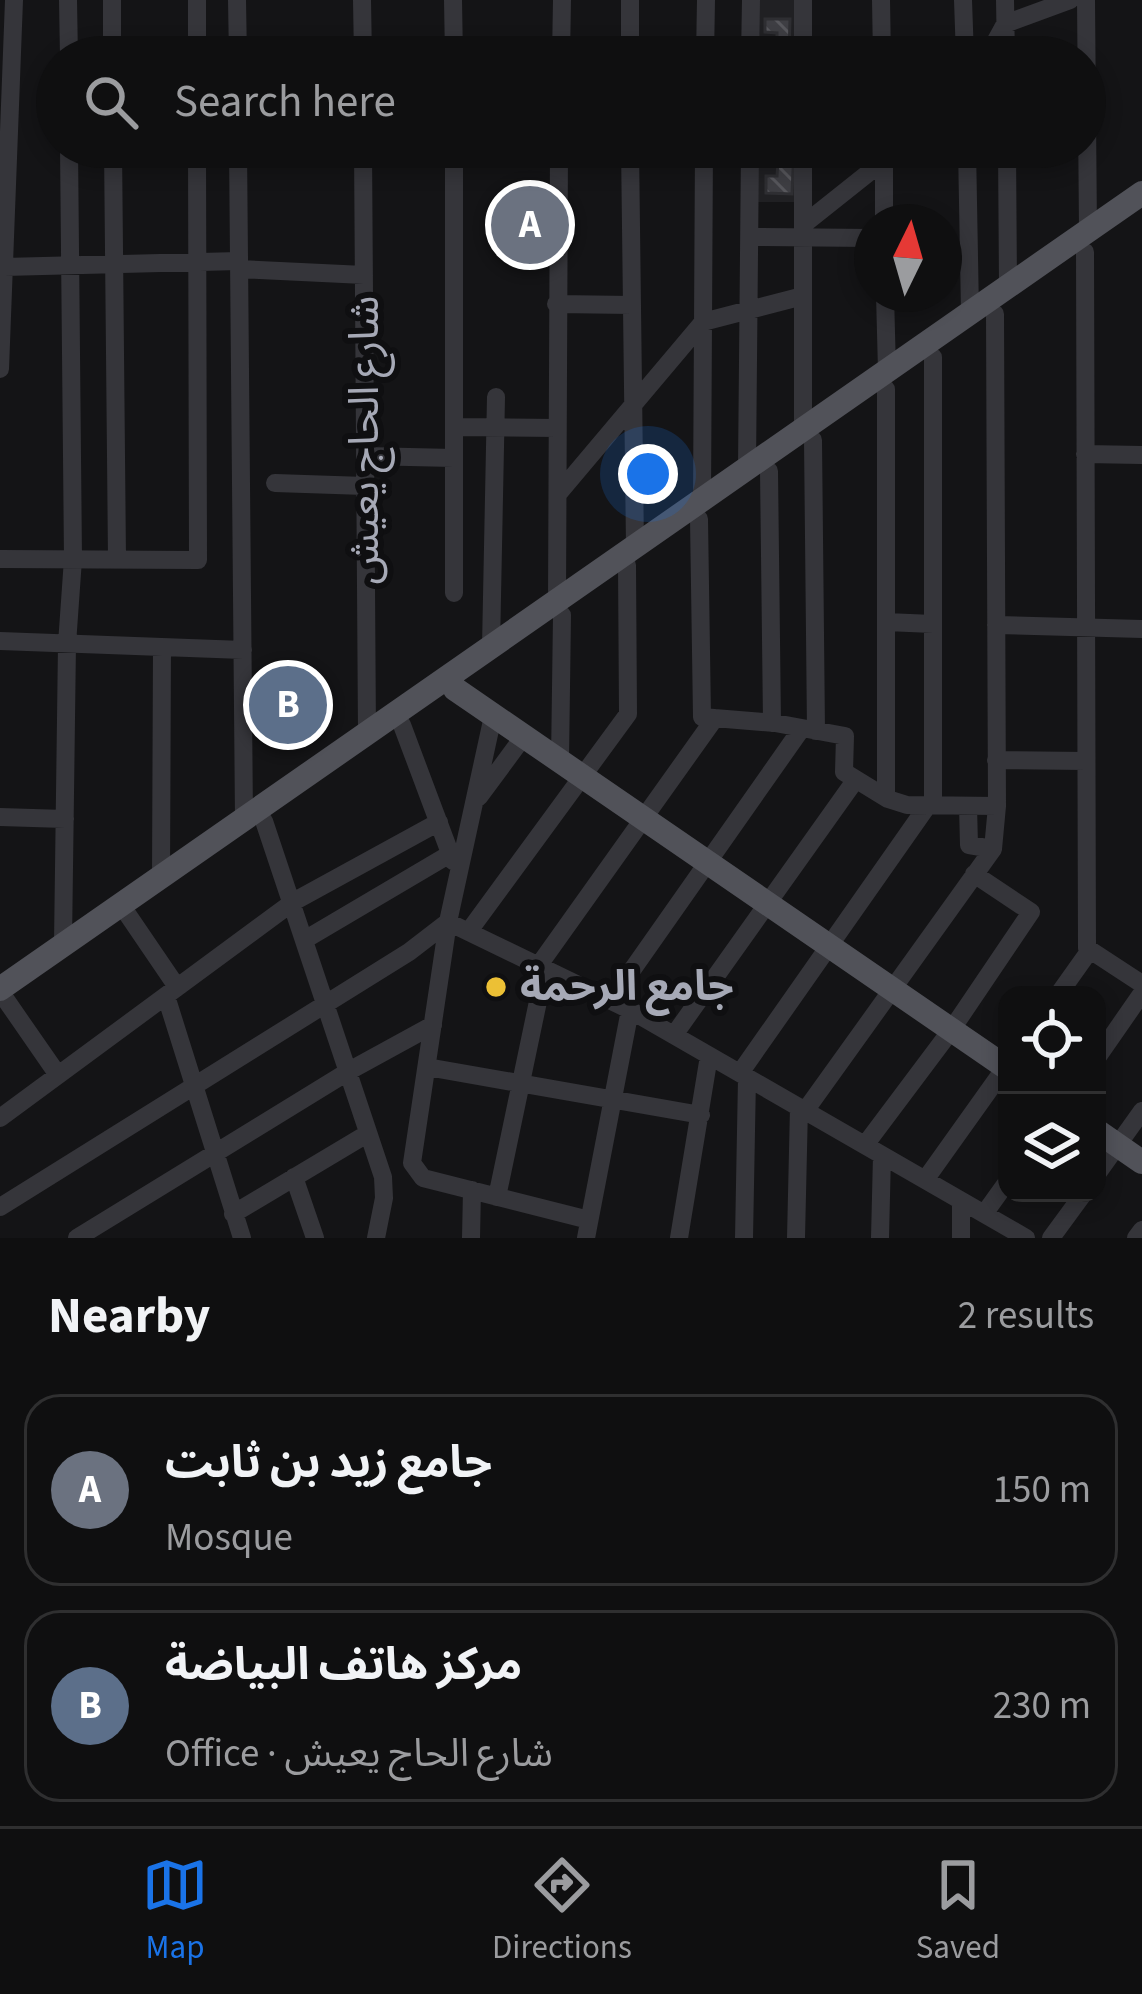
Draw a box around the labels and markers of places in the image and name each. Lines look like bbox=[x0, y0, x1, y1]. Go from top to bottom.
pin: A bbox=[491, 180, 569, 270]
pin: B bbox=[249, 660, 327, 750]
place label: جامع الرحمة bbox=[520, 957, 734, 1017]
marker: جامع الرحمة bbox=[483, 974, 509, 1000]

